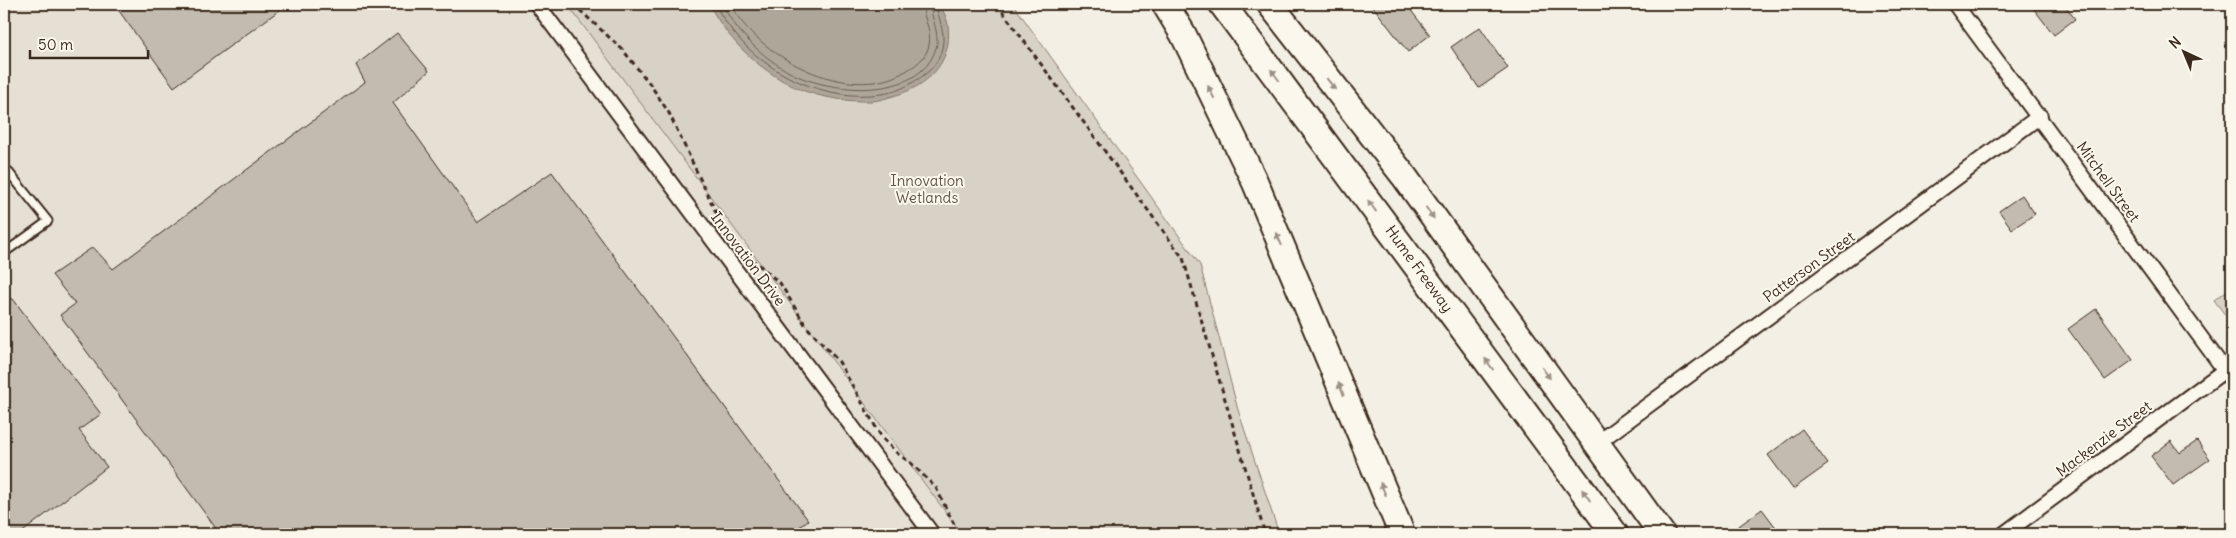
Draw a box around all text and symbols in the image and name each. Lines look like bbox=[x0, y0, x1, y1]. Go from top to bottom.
scale bar bbox=[30, 28, 148, 60]
north arrow bbox=[2158, 28, 2208, 78]
text: N bbox=[2165, 33, 2185, 52]
text: 50 m bbox=[38, 35, 73, 54]
one-way arrow bbox=[1270, 68, 1280, 82]
one-way arrow bbox=[1326, 77, 1337, 90]
one-way arrow bbox=[1207, 85, 1215, 99]
street label: Mitchell Street bbox=[2073, 138, 2144, 226]
park label: Innovation Wetlands bbox=[890, 171, 964, 207]
one-way arrow bbox=[1367, 199, 1377, 213]
one-way arrow bbox=[1425, 206, 1435, 220]
street label: Innovation Drive bbox=[707, 208, 790, 309]
street label: Hume Freeway bbox=[1381, 222, 1457, 316]
street label: Patterson Street bbox=[1759, 227, 1858, 306]
one-way arrow bbox=[1275, 232, 1283, 246]
one-way arrow bbox=[1484, 357, 1494, 371]
one-way arrow bbox=[1541, 366, 1551, 380]
one-way arrow bbox=[1337, 382, 1345, 396]
street label: Mackenzie Street bbox=[2052, 396, 2155, 481]
one-way arrow bbox=[1379, 482, 1387, 496]
one-way arrow bbox=[1581, 488, 1591, 502]

